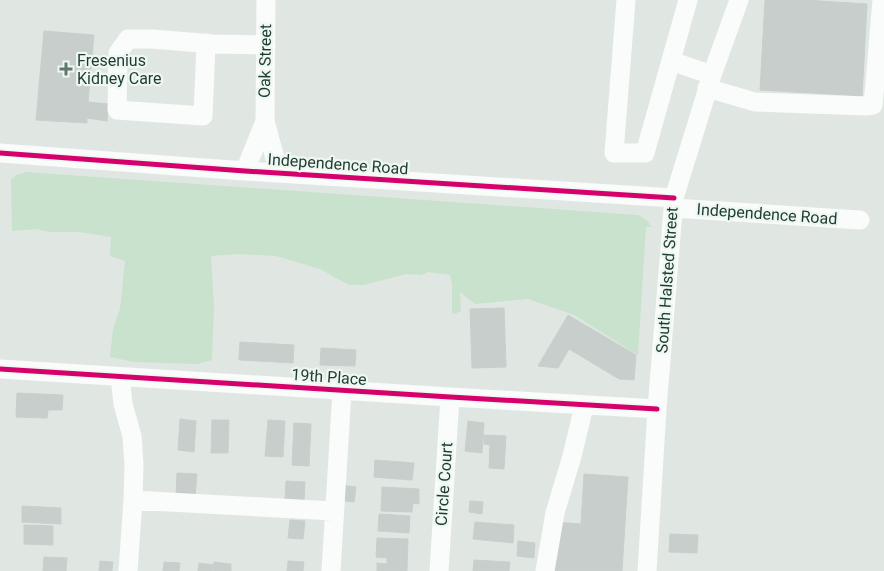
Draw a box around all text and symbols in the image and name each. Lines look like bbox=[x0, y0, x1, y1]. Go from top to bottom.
street label: Oak Street bbox=[255, 24, 275, 98]
place label: Fresenius Kidney Care bbox=[77, 51, 162, 88]
marker: Fresenius Kidney Care bbox=[59, 62, 73, 76]
street label: Independence Road bbox=[267, 150, 409, 178]
street label: Independence Road bbox=[696, 200, 838, 228]
street label: South Halsted Street bbox=[652, 206, 682, 354]
street label: 19th Place bbox=[291, 365, 367, 389]
street label: Circle Court bbox=[432, 442, 456, 526]

